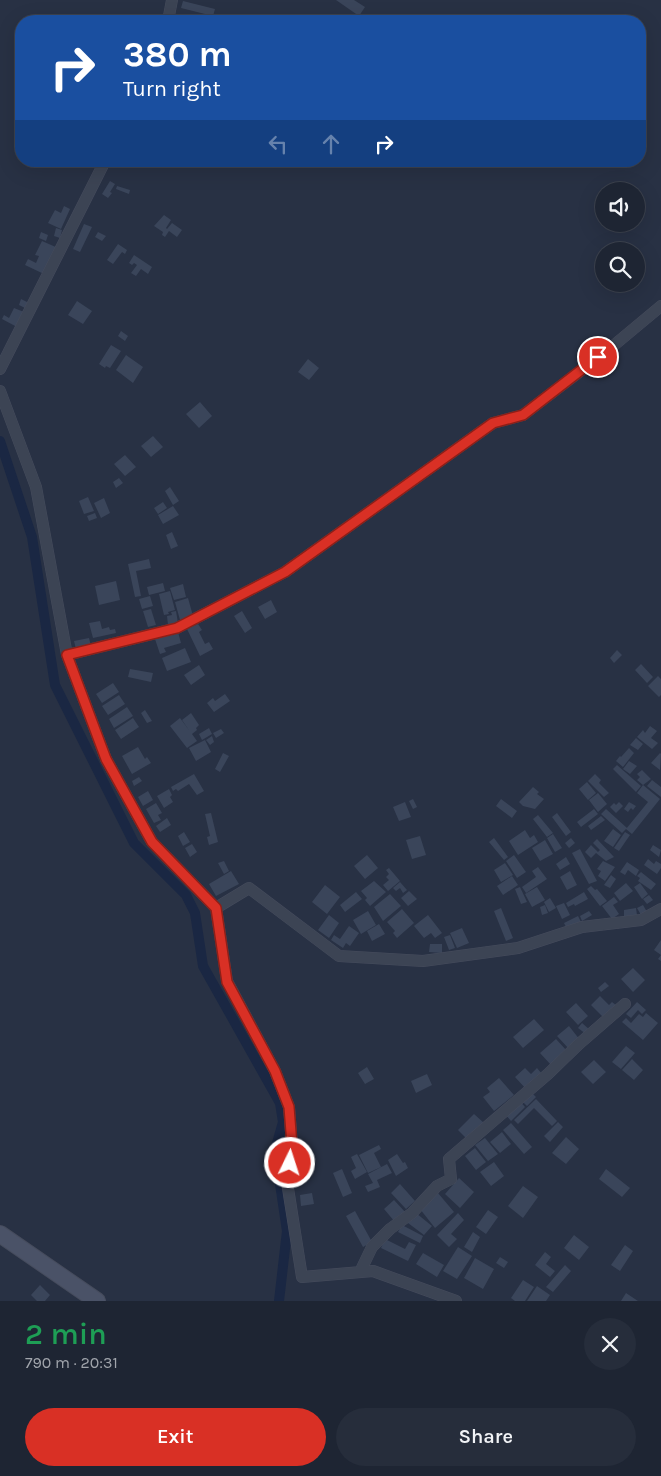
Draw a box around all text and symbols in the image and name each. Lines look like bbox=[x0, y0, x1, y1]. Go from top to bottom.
text: 380 m bbox=[123, 34, 232, 75]
icon: right bbox=[40, 35, 105, 100]
text: Turn right bbox=[123, 76, 221, 102]
icon: left bbox=[264, 130, 292, 158]
icon: ahead bbox=[317, 130, 345, 158]
icon: right bbox=[370, 130, 398, 158]
map controls bbox=[595, 182, 645, 292]
button: sound bbox=[595, 182, 645, 232]
button: search bbox=[595, 242, 645, 292]
pin bbox=[577, 336, 619, 378]
icon: arrive bbox=[584, 343, 612, 371]
position arrow bbox=[263, 1136, 315, 1188]
text: 2 min bbox=[25, 1316, 107, 1352]
button: close bbox=[584, 1318, 636, 1370]
text: 790 m · 20:31 bbox=[25, 1353, 118, 1372]
button: Exit bbox=[25, 1408, 326, 1466]
button: Share bbox=[336, 1408, 636, 1466]

